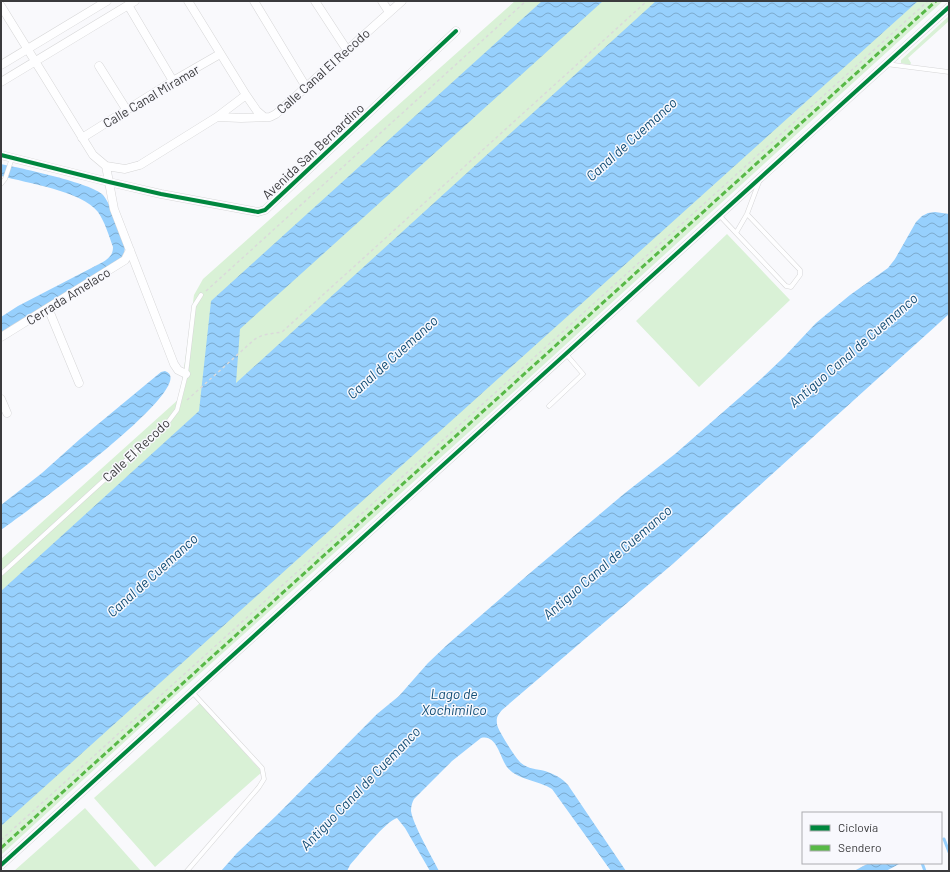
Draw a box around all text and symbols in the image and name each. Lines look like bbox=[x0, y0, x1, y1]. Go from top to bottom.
street label: Calle Canal El Recodo bbox=[273, 25, 373, 117]
street label: Calle Canal Miramar bbox=[100, 61, 202, 131]
water label: Canal de Cuemanco bbox=[582, 94, 680, 184]
street label: Avenida San Bernardino bbox=[259, 100, 367, 202]
street label: Cerrada Amelaco bbox=[23, 264, 113, 328]
water label: Antiguo Canal de Cuemanco bbox=[785, 289, 921, 411]
water label: Canal de Cuemanco bbox=[343, 312, 441, 402]
street label: Calle El Recodo bbox=[99, 415, 173, 485]
water label: Antiguo Canal de Cuemanco bbox=[539, 501, 675, 623]
water label: Canal de Cuemanco bbox=[103, 530, 201, 620]
water label: Lago de Xochimilco bbox=[421, 685, 487, 718]
water label: Antiguo Canal de Cuemanco bbox=[297, 723, 423, 853]
legend bbox=[802, 812, 942, 864]
text: Ciclovía bbox=[838, 820, 878, 834]
text: Sendero bbox=[838, 840, 882, 854]

